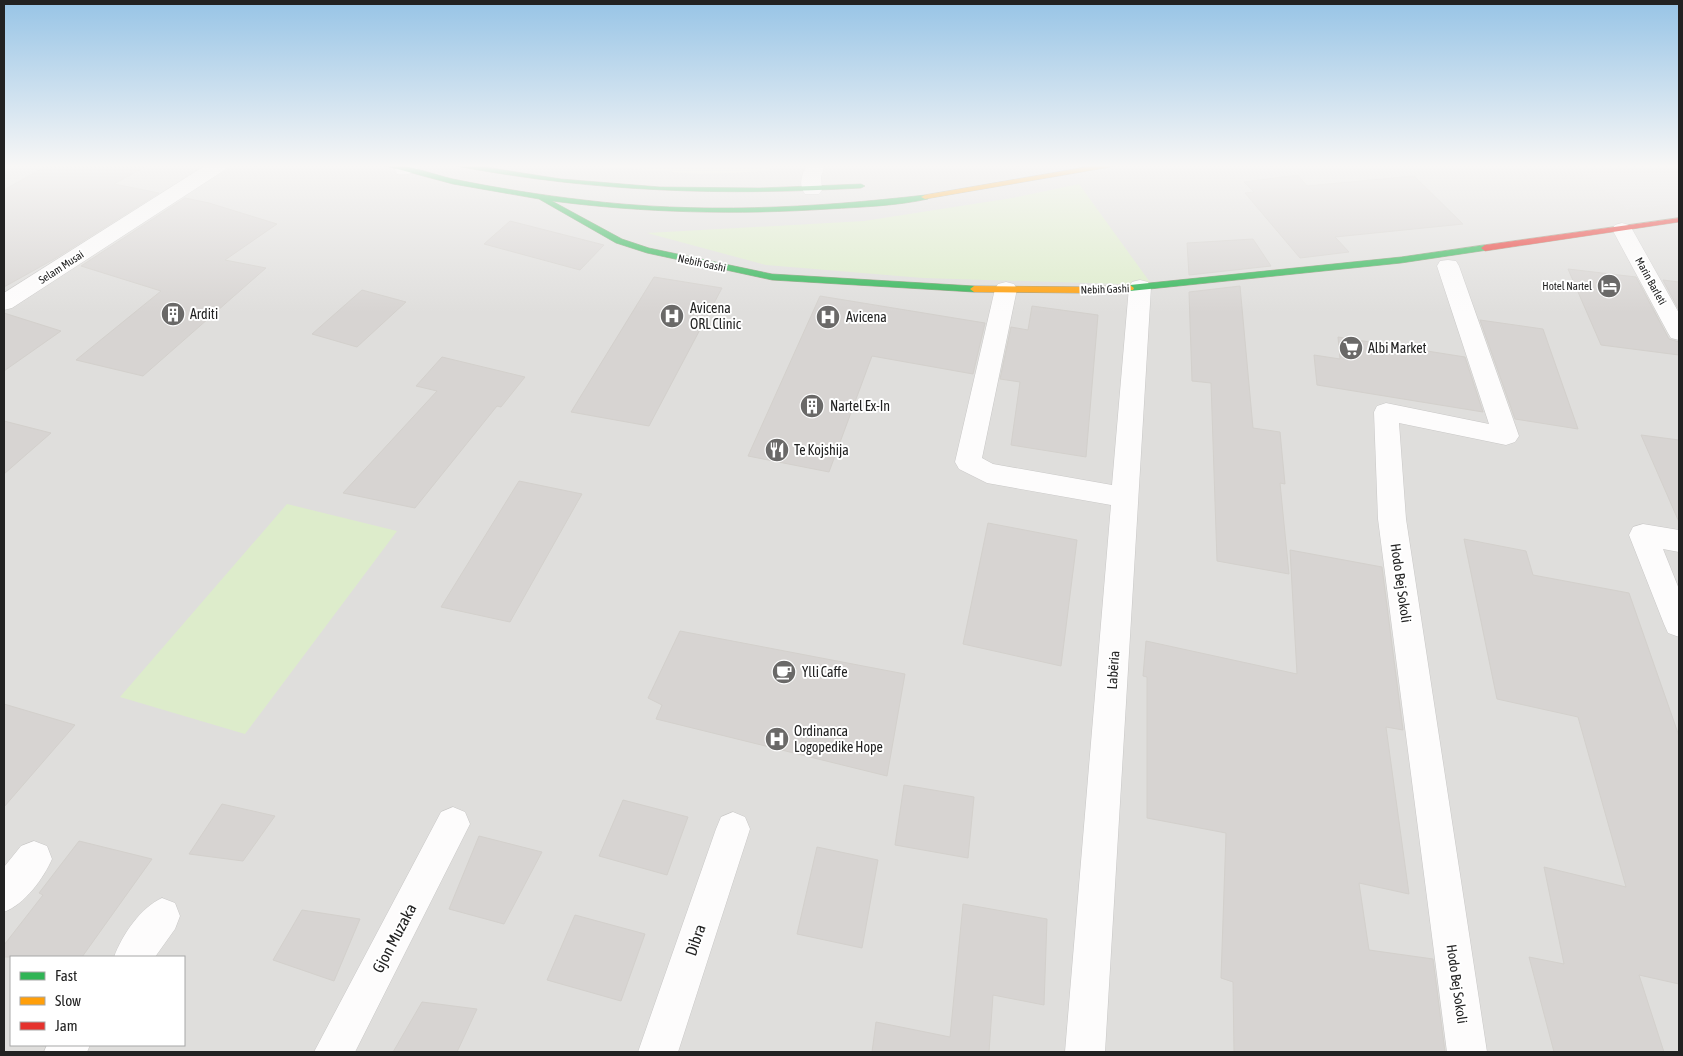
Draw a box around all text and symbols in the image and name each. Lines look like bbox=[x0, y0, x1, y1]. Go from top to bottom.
street label: Selam Musai bbox=[36, 248, 86, 286]
street label: Nebih Gashi bbox=[677, 252, 727, 274]
street label: Marin Barleti bbox=[1633, 255, 1669, 307]
hotel icon: Hotel Nartel bbox=[1596, 273, 1622, 299]
place label: Hotel Nartel bbox=[1542, 280, 1592, 292]
street label: Nebih Gashi bbox=[1080, 282, 1130, 296]
place label: Avicena ORL Clinic bbox=[690, 300, 742, 332]
building icon: Arditi bbox=[160, 301, 186, 327]
hospital icon: Avicena ORL Clinic bbox=[659, 303, 685, 329]
hospital icon: Avicena bbox=[815, 304, 841, 330]
place label: Arditi bbox=[190, 306, 218, 322]
place label: Avicena bbox=[846, 309, 887, 325]
supermarket icon: Albi Market bbox=[1338, 335, 1364, 361]
place label: Albi Market bbox=[1368, 340, 1427, 356]
building icon: Nartel Ex-In bbox=[799, 393, 825, 419]
place label: Nartel Ex-In bbox=[830, 398, 890, 414]
restaurant icon: Te Kojshija bbox=[764, 437, 790, 463]
place label: Te Kojshija bbox=[794, 442, 849, 458]
street label: Hodo Bej Sokoli bbox=[1388, 542, 1414, 624]
street label: Labëria bbox=[1104, 650, 1122, 690]
cafe icon: Ylli Caffe bbox=[771, 659, 797, 685]
place label: Ylli Caffe bbox=[802, 664, 848, 680]
place label: Ordinanca Logopedike Hope bbox=[794, 723, 883, 755]
hospital icon: Ordinanca Logopedike Hope bbox=[764, 726, 790, 752]
street label: Gjon Muzaka bbox=[368, 900, 421, 976]
street label: Dibra bbox=[681, 922, 709, 958]
street label: Hodo Bej Sokoli bbox=[1444, 943, 1470, 1025]
legend bbox=[10, 956, 185, 1046]
text: Fast bbox=[55, 967, 77, 984]
text: Slow bbox=[55, 992, 81, 1009]
text: Jam bbox=[55, 1017, 78, 1034]

